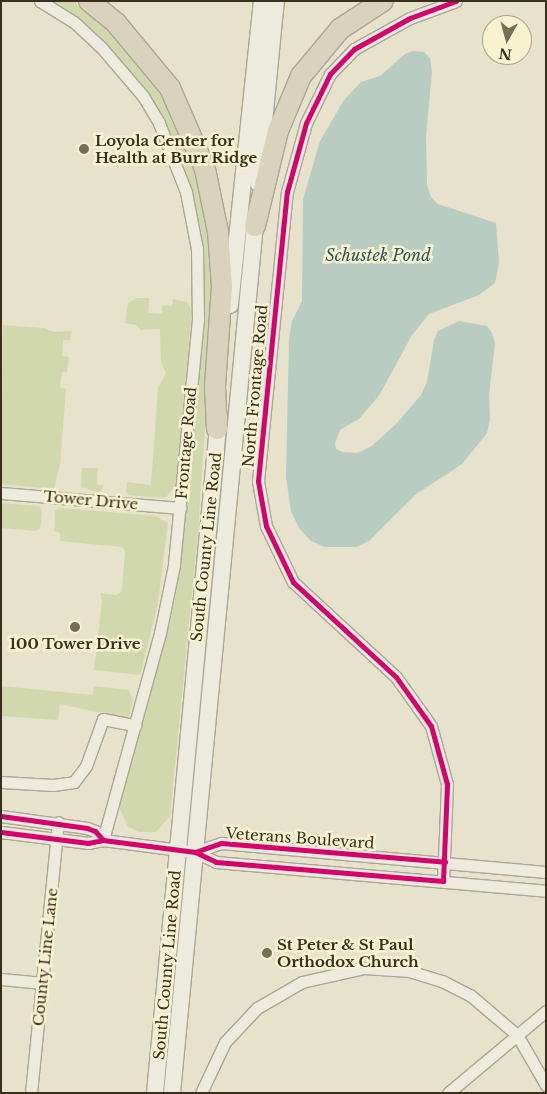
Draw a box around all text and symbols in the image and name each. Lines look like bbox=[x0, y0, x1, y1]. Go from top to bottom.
north arrow bbox=[482, 15, 532, 65]
text: N bbox=[498, 44, 513, 64]
place label: Loyola Center for Health at Burr Ridge bbox=[95, 131, 258, 166]
marker: Loyola Center for Health at Burr Ridge bbox=[77, 142, 91, 156]
water label: Schustek Pond bbox=[325, 245, 431, 265]
street label: North Frontage Road bbox=[239, 304, 271, 468]
street label: Frontage Road bbox=[172, 386, 200, 500]
street label: South County Line Road bbox=[187, 451, 225, 643]
street label: Tower Drive bbox=[43, 487, 139, 513]
marker: 100 Tower Drive bbox=[69, 621, 81, 633]
place label: 100 Tower Drive bbox=[9, 635, 141, 653]
street label: Veterans Boulevard bbox=[225, 824, 375, 852]
street label: South County Line Road bbox=[150, 869, 184, 1061]
street label: County Line Lane bbox=[29, 887, 61, 1027]
place label: St Peter & St Paul Orthodox Church bbox=[277, 935, 419, 970]
marker: St Peter & St Paul Orthodox Church bbox=[261, 947, 273, 959]

